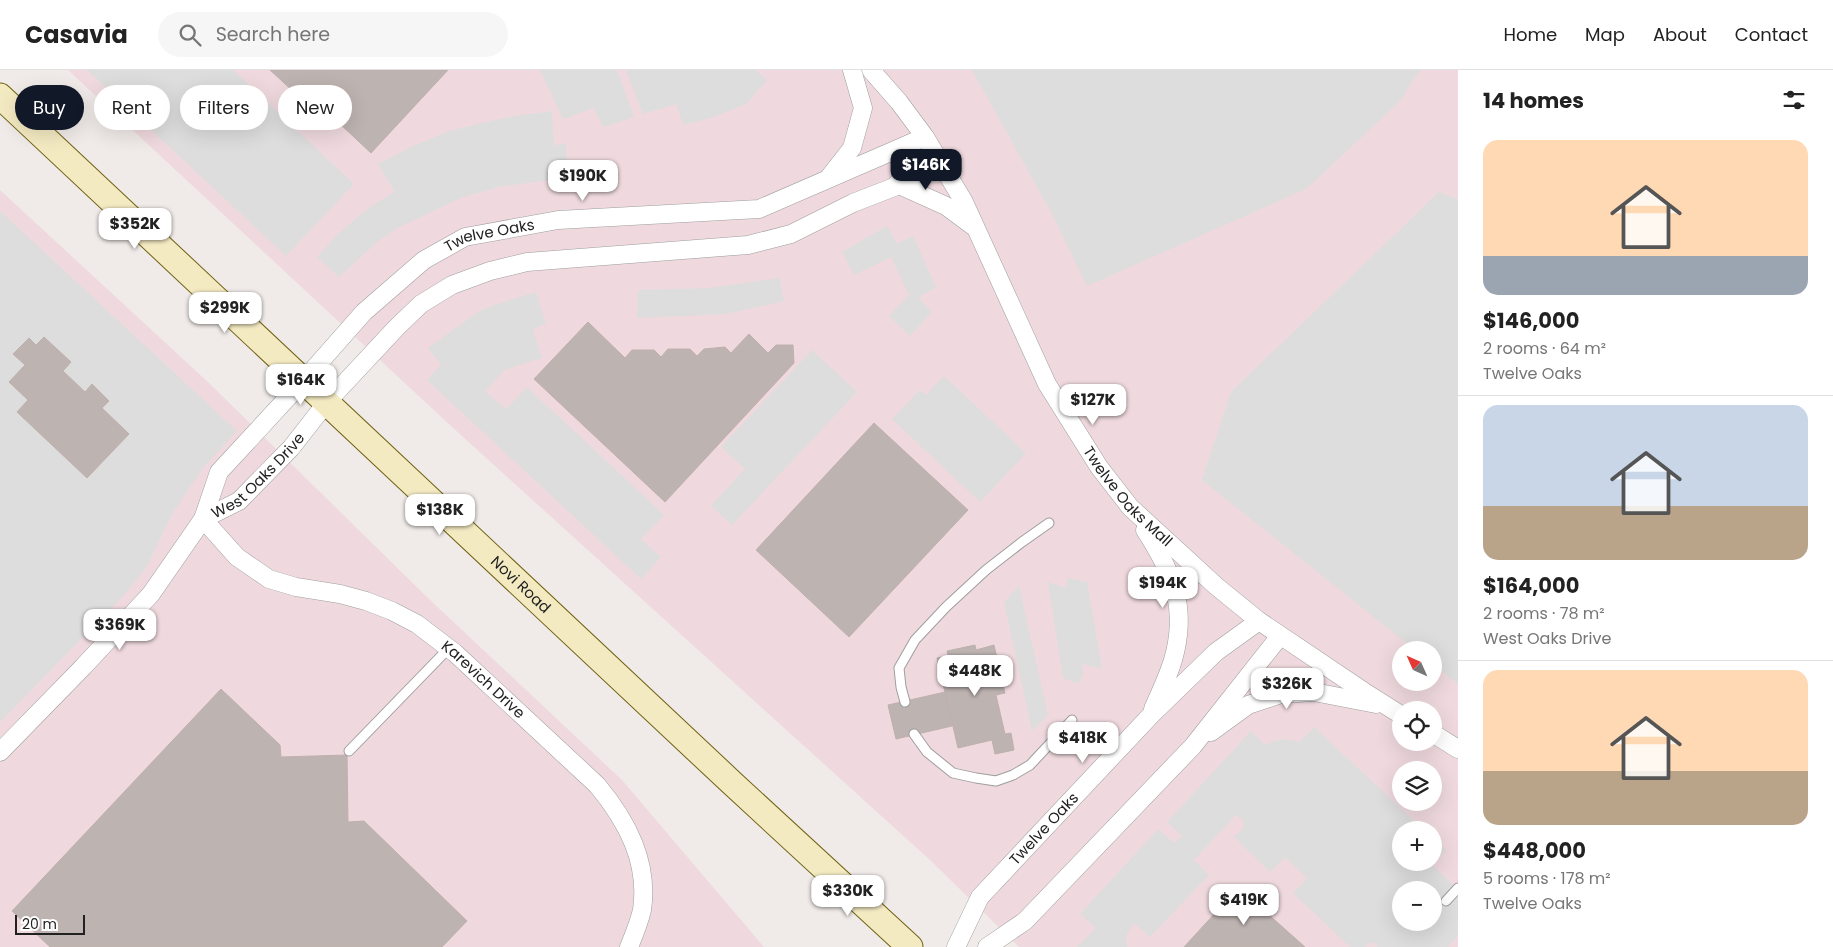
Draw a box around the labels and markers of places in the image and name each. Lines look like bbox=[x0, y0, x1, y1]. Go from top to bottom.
pin: $146K bbox=[891, 148, 961, 191]
pin: $190K bbox=[548, 160, 618, 202]
pin: $352K bbox=[100, 208, 170, 250]
pin: $299K bbox=[190, 292, 260, 334]
pin: $164K bbox=[266, 364, 336, 406]
pin: $127K bbox=[1058, 384, 1128, 426]
pin: $138K bbox=[405, 494, 475, 536]
pin: $194K bbox=[1128, 566, 1198, 609]
pin: $369K bbox=[85, 608, 155, 651]
pin: $448K bbox=[940, 654, 1010, 697]
pin: $326K bbox=[1252, 668, 1322, 710]
pin: $418K bbox=[1048, 722, 1118, 764]
pin: $330K bbox=[813, 874, 883, 917]
pin: $419K bbox=[1209, 884, 1279, 926]

